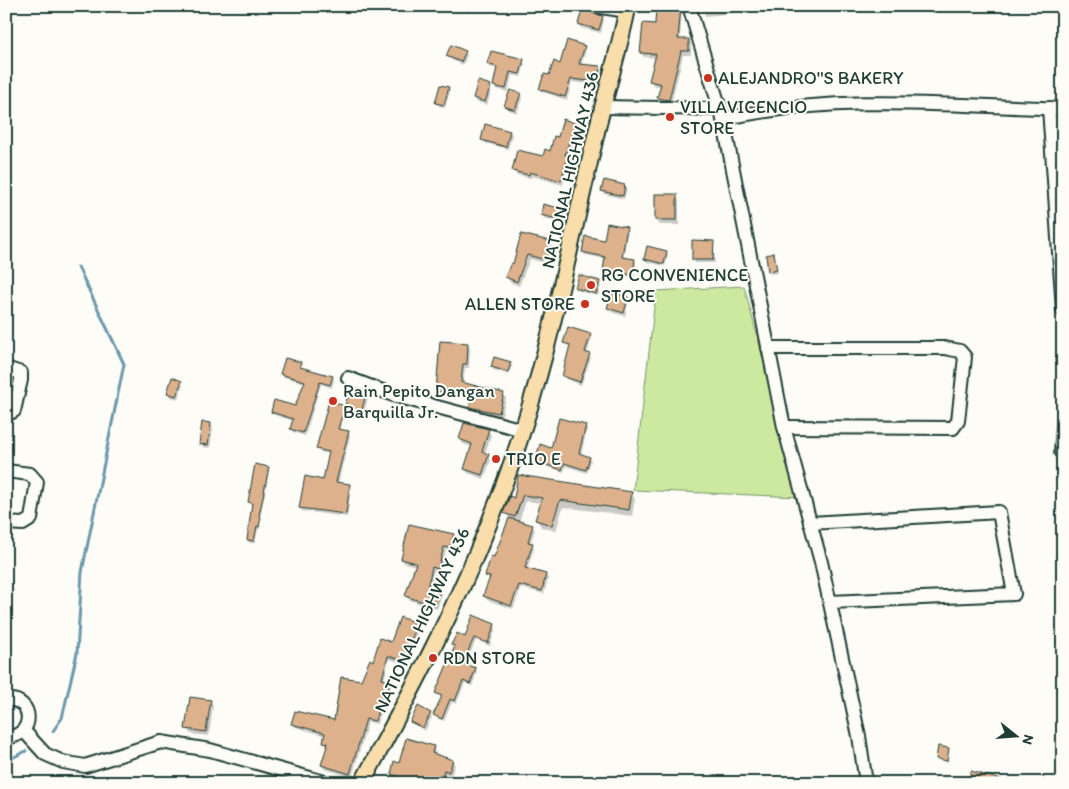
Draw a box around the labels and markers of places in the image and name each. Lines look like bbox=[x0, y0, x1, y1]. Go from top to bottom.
place label: ALEJANDRO''S BAKERY bbox=[718, 67, 904, 89]
marker: ALEJANDRO''S BAKERY bbox=[702, 72, 714, 84]
place label: VILLAVICENCIO STORE bbox=[680, 96, 807, 139]
marker: VILLAVICENCIO STORE bbox=[664, 111, 676, 123]
place label: RG CONVENIENCE STORE bbox=[601, 264, 748, 307]
marker: RG CONVENIENCE STORE bbox=[585, 279, 597, 291]
place label: ALLEN STORE bbox=[465, 293, 575, 315]
marker: ALLEN STORE bbox=[579, 298, 591, 310]
place label: Rain Pepito Dangan Barquilla Jr. bbox=[343, 380, 495, 423]
marker: Rain Pepito Dangan Barquilla Jr. bbox=[327, 395, 339, 407]
place label: TRIO E bbox=[506, 448, 561, 470]
marker: TRIO E bbox=[490, 453, 502, 465]
place label: RDN STORE bbox=[443, 647, 536, 669]
marker: RDN STORE bbox=[427, 652, 439, 664]

